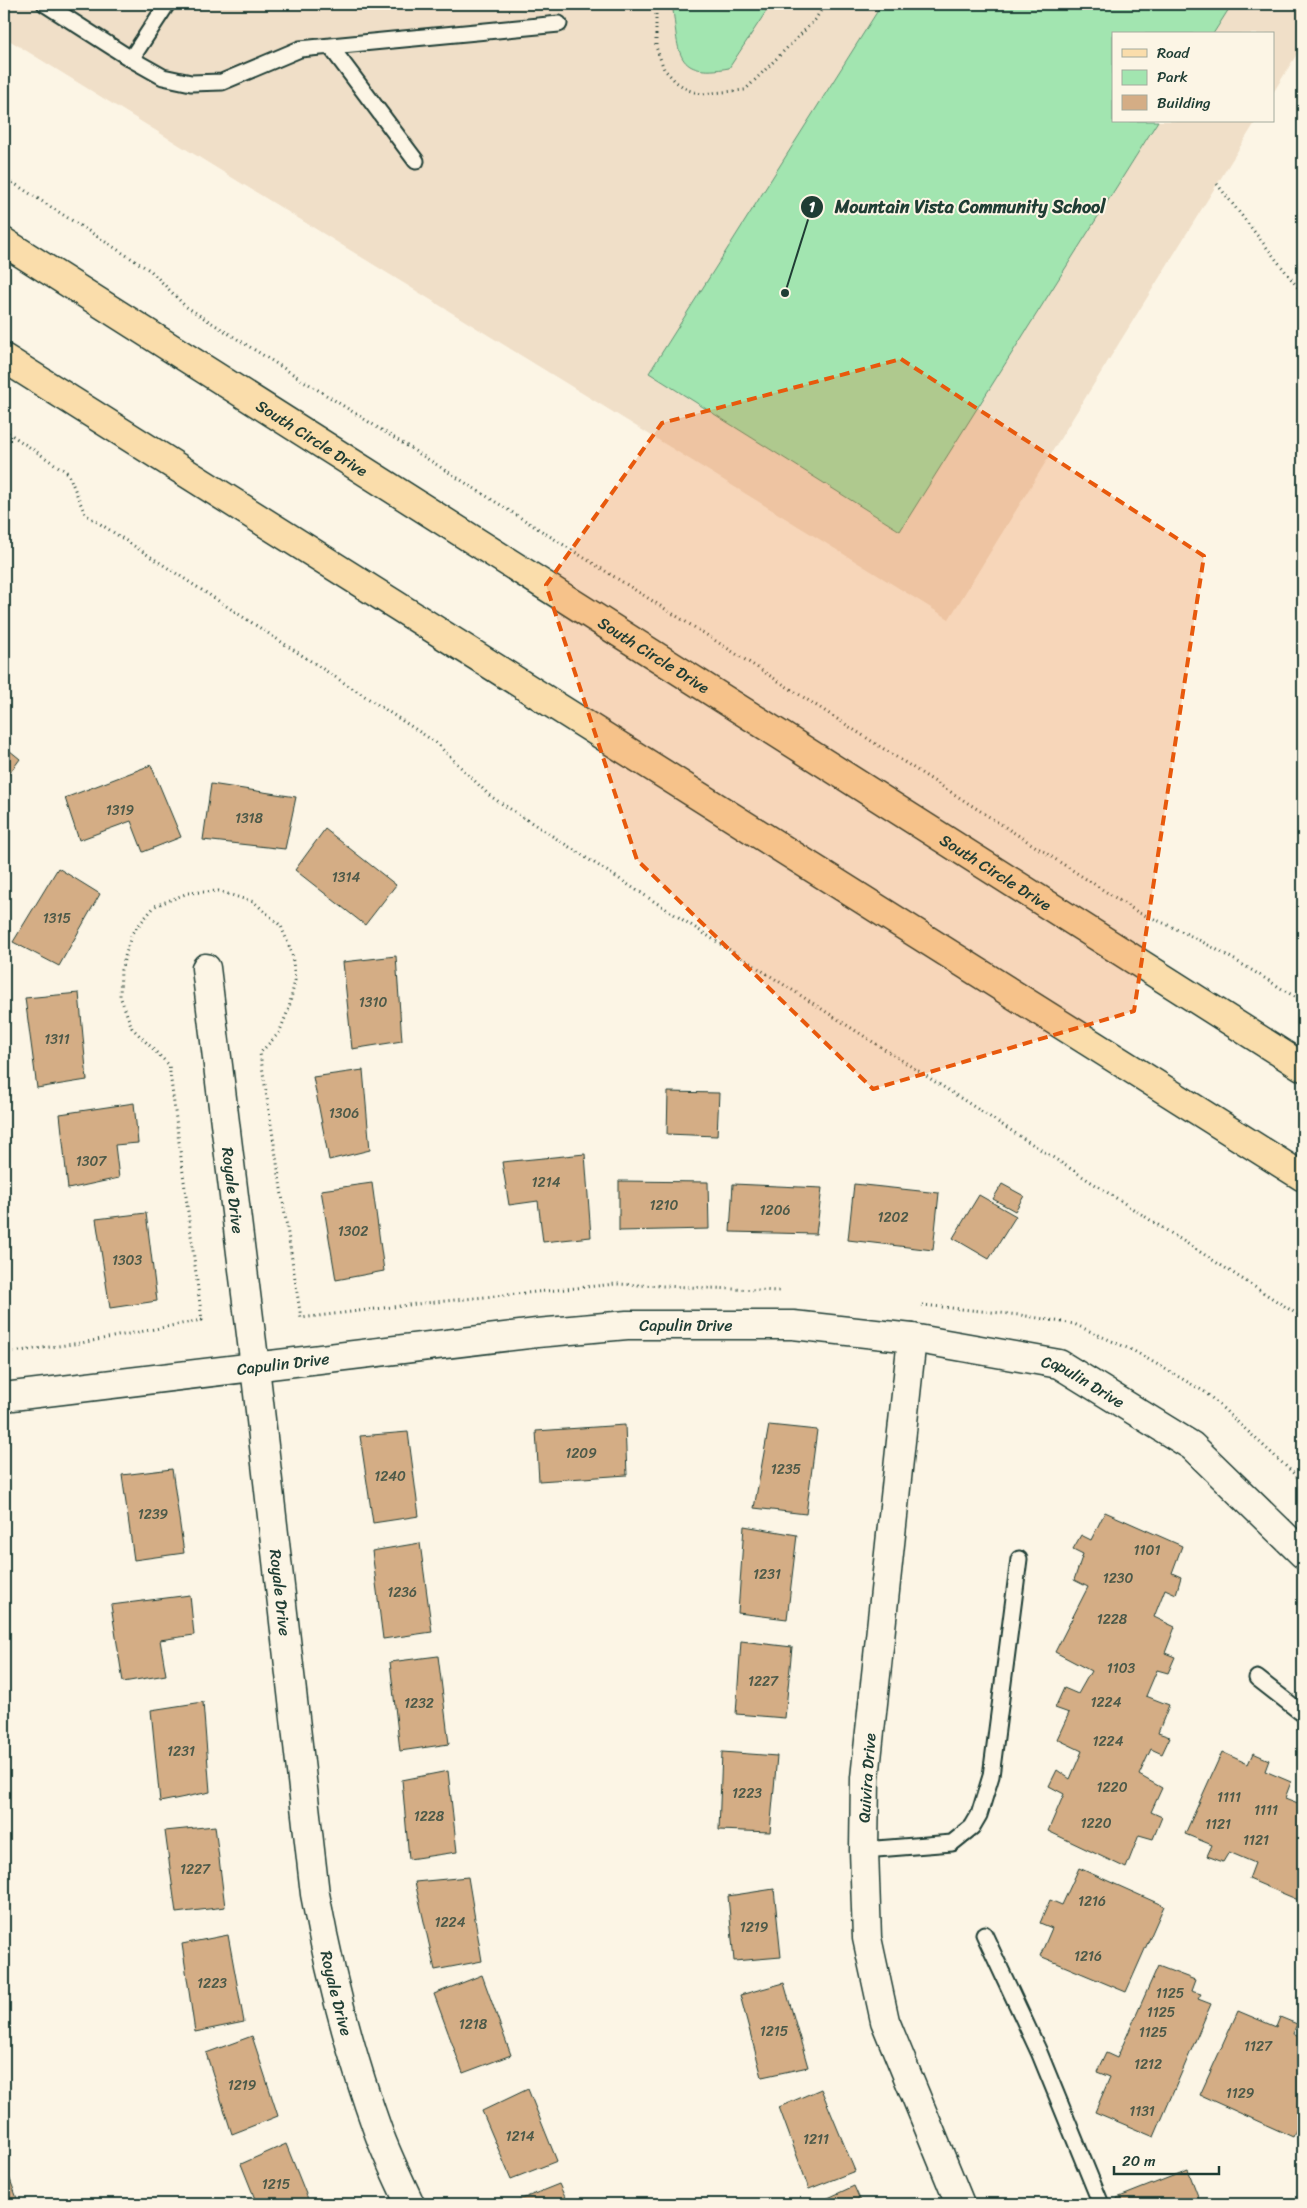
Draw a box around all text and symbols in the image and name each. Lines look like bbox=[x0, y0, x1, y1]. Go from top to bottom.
legend bbox=[1112, 32, 1274, 122]
text: Road bbox=[1157, 40, 1190, 66]
text: Park bbox=[1157, 64, 1188, 90]
text: Building bbox=[1157, 90, 1211, 116]
callout: Mountain Vista Community School bbox=[799, 190, 1117, 223]
text: Mountain Vista Community School bbox=[834, 191, 1106, 223]
text: 1 bbox=[809, 194, 816, 220]
street label: South Circle Drive bbox=[250, 391, 374, 484]
street label: South Circle Drive bbox=[592, 608, 716, 702]
house number: 1319 bbox=[106, 798, 135, 823]
house number: 1318 bbox=[235, 806, 264, 831]
street label: South Circle Drive bbox=[934, 825, 1058, 919]
house number: 1314 bbox=[332, 865, 360, 890]
house number: 1315 bbox=[43, 906, 72, 931]
house number: 1310 bbox=[359, 990, 387, 1015]
house number: 1311 bbox=[44, 1027, 70, 1052]
house number: 1306 bbox=[329, 1101, 359, 1126]
street label: Royale Drive bbox=[214, 1145, 253, 1235]
house number: 1307 bbox=[76, 1149, 107, 1174]
house number: 1214 bbox=[532, 1170, 561, 1195]
house number: 1210 bbox=[650, 1193, 679, 1218]
house number: 1206 bbox=[760, 1198, 790, 1223]
house number: 1202 bbox=[877, 1205, 909, 1230]
house number: 1302 bbox=[338, 1219, 368, 1244]
house number: 1303 bbox=[112, 1248, 142, 1273]
street label: Capulin Drive bbox=[639, 1311, 732, 1340]
street label: Capulin Drive bbox=[235, 1344, 331, 1383]
street label: Capulin Drive bbox=[1039, 1347, 1131, 1416]
house number: 1209 bbox=[565, 1441, 597, 1466]
house number: 1235 bbox=[771, 1457, 802, 1482]
house number: 1240 bbox=[374, 1464, 406, 1489]
house number: 1239 bbox=[138, 1502, 169, 1527]
house number: 1101 bbox=[1134, 1538, 1160, 1563]
street label: Royale Drive bbox=[261, 1548, 300, 1637]
house number: 1231 bbox=[753, 1562, 781, 1587]
house number: 1230 bbox=[1103, 1566, 1133, 1591]
house number: 1236 bbox=[387, 1580, 417, 1605]
house number: 1228 bbox=[1097, 1607, 1128, 1632]
house number: 1103 bbox=[1107, 1656, 1136, 1681]
house number: 1227 bbox=[748, 1669, 779, 1694]
house number: 1224 bbox=[1091, 1690, 1122, 1715]
house number: 1232 bbox=[404, 1691, 434, 1716]
house number: 1224 bbox=[1093, 1729, 1124, 1754]
street label: Quivira Drive bbox=[849, 1732, 885, 1824]
house number: 1231 bbox=[167, 1739, 195, 1764]
house number: 1220 bbox=[1096, 1775, 1128, 1800]
house number: 1223 bbox=[732, 1781, 762, 1806]
house number: 1111 bbox=[1217, 1785, 1241, 1810]
house number: 1111 bbox=[1254, 1798, 1278, 1823]
house number: 1228 bbox=[414, 1804, 445, 1829]
house number: 1220 bbox=[1080, 1811, 1112, 1836]
house number: 1121 bbox=[1205, 1812, 1231, 1837]
house number: 1121 bbox=[1243, 1828, 1269, 1853]
house number: 1227 bbox=[180, 1857, 211, 1882]
house number: 1216 bbox=[1078, 1889, 1106, 1914]
house number: 1224 bbox=[435, 1910, 466, 1935]
house number: 1219 bbox=[740, 1915, 769, 1940]
house number: 1216 bbox=[1074, 1944, 1102, 1969]
street label: Royale Drive bbox=[312, 1948, 361, 2039]
house number: 1223 bbox=[197, 1971, 227, 1996]
house number: 1125 bbox=[1156, 1981, 1185, 2006]
house number: 1125 bbox=[1147, 2000, 1176, 2025]
house number: 1218 bbox=[459, 2012, 488, 2037]
house number: 1215 bbox=[760, 2019, 789, 2044]
house number: 1125 bbox=[1139, 2020, 1168, 2045]
house number: 1127 bbox=[1244, 2034, 1273, 2059]
house number: 1212 bbox=[1134, 2052, 1162, 2077]
house number: 1219 bbox=[228, 2073, 257, 2098]
house number: 1129 bbox=[1226, 2081, 1255, 2106]
house number: 1131 bbox=[1129, 2099, 1155, 2124]
house number: 1214 bbox=[506, 2124, 535, 2149]
house number: 1211 bbox=[803, 2127, 829, 2152]
scale bar bbox=[1114, 2143, 1220, 2175]
text: 20 m bbox=[1122, 2148, 1156, 2174]
house number: 1215 bbox=[262, 2172, 291, 2197]

